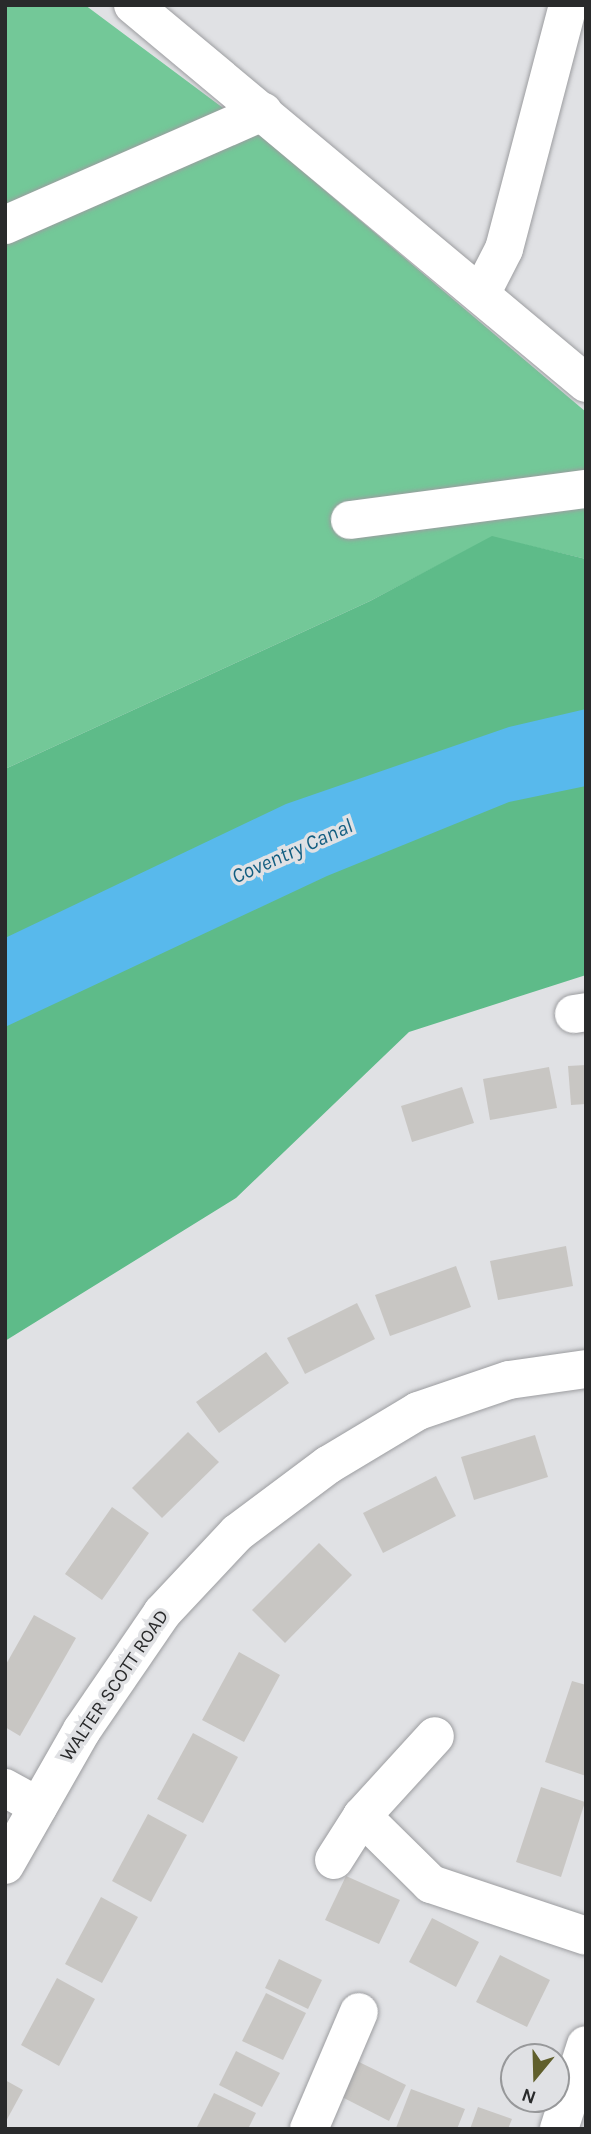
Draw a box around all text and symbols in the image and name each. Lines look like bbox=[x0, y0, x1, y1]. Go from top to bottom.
water label: Coventry Canal bbox=[228, 813, 356, 889]
street label: WALTER SCOTT ROAD bbox=[56, 1606, 174, 1766]
north arrow bbox=[500, 2043, 570, 2113]
text: N bbox=[519, 2083, 539, 2109]

